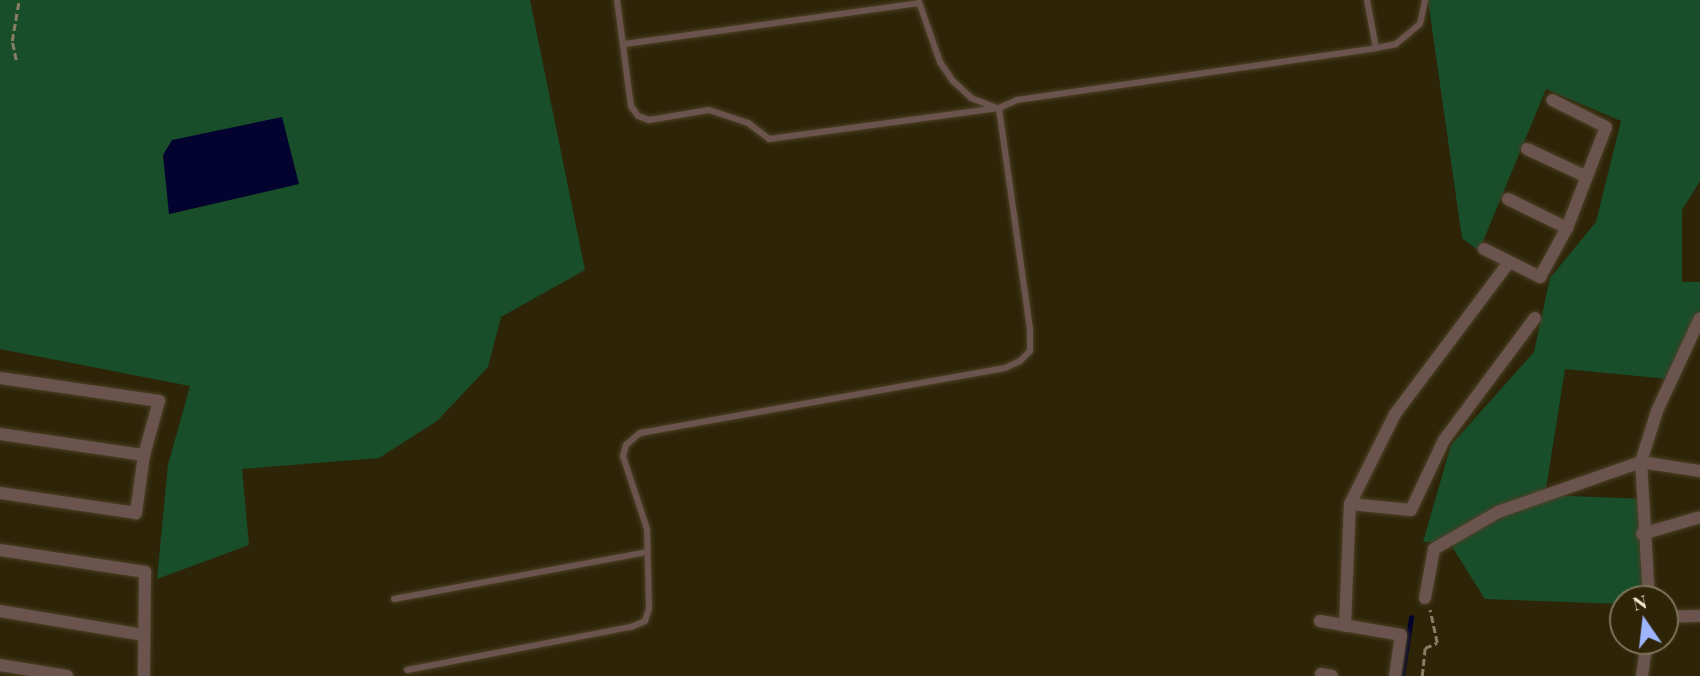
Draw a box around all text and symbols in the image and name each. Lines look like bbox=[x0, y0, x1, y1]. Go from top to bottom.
north arrow bbox=[1609, 585, 1679, 655]
text: N bbox=[1630, 587, 1649, 616]

